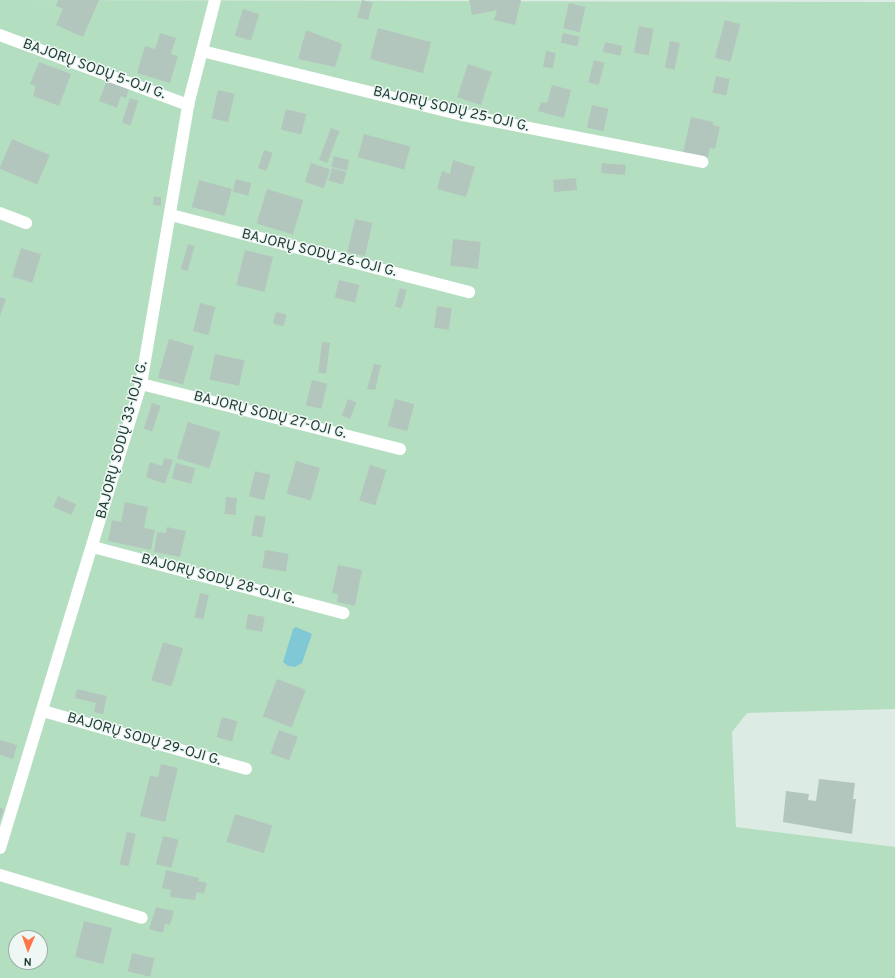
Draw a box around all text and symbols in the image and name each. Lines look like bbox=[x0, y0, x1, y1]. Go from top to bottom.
street label: BAJORŲ SODŲ 5-OJI G. bbox=[20, 36, 168, 104]
street label: BAJORŲ SODŲ 25-OJI G. bbox=[371, 84, 531, 136]
street label: BAJORŲ SODŲ 26-OJI G. bbox=[240, 227, 398, 281]
street label: BAJORŲ SODŲ 33-IOJI G. bbox=[94, 359, 152, 521]
street label: BAJORŲ SODŲ 27-OJI G. bbox=[192, 389, 348, 443]
street label: BAJORŲ SODŲ 28-OJI G. bbox=[139, 551, 297, 609]
street label: BAJORŲ SODŲ 29-OJI G. bbox=[65, 710, 223, 770]
north arrow bbox=[8, 930, 48, 970]
text: N bbox=[23, 954, 32, 968]

